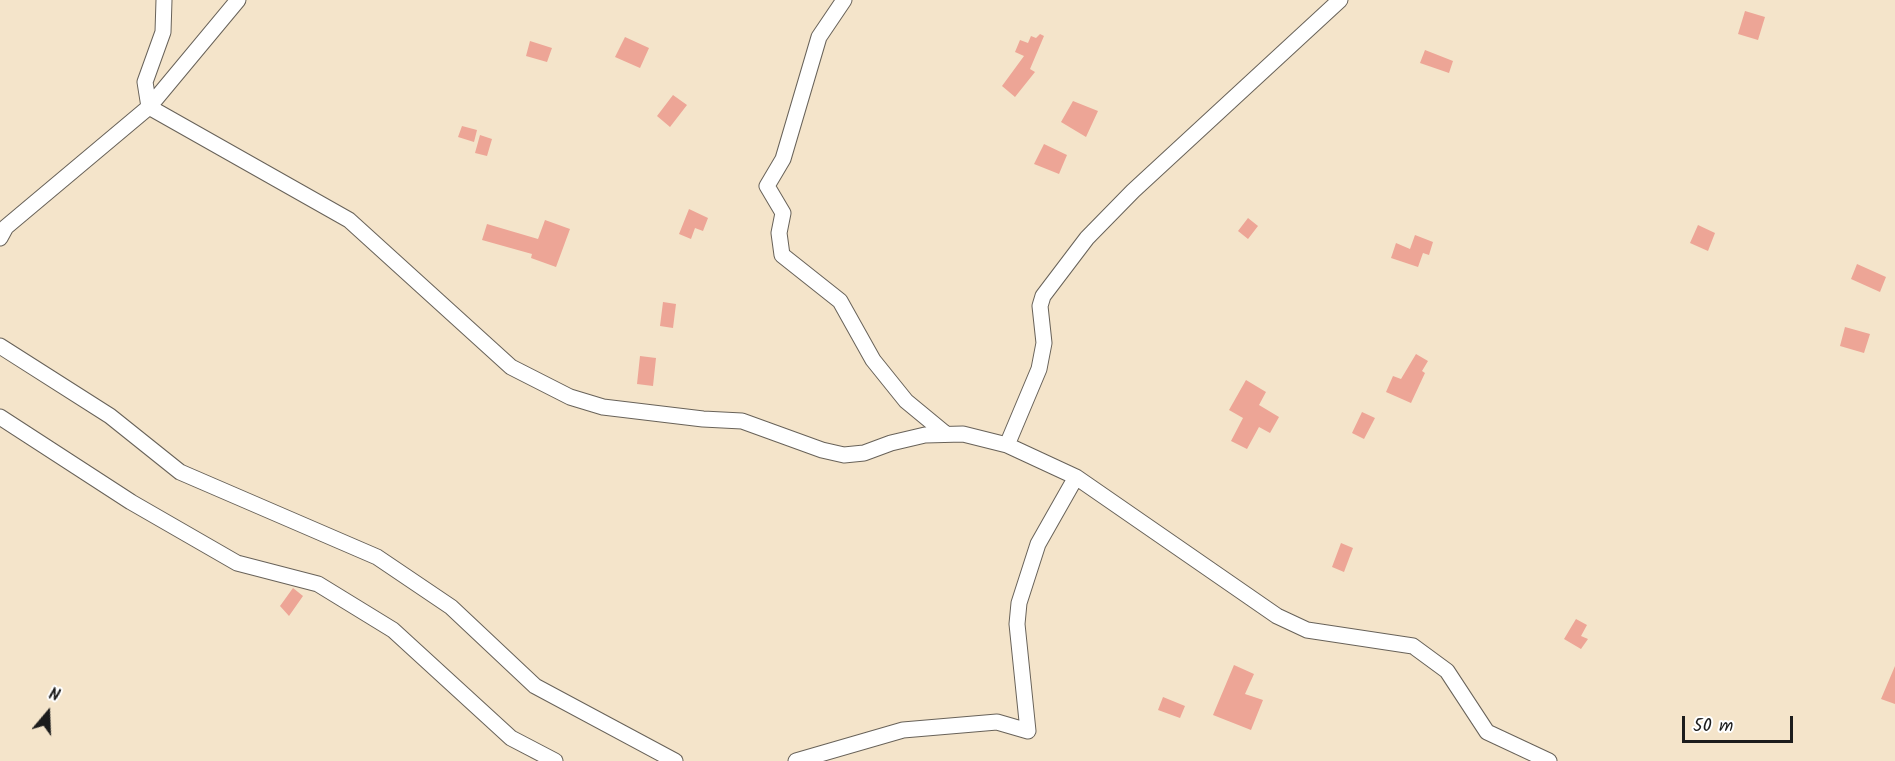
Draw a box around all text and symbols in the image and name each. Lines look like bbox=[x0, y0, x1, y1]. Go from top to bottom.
text: N bbox=[45, 682, 63, 709]
north arrow bbox=[18, 683, 78, 743]
scale bar bbox=[1685, 704, 1796, 742]
text: 50 m bbox=[1693, 712, 1733, 741]

